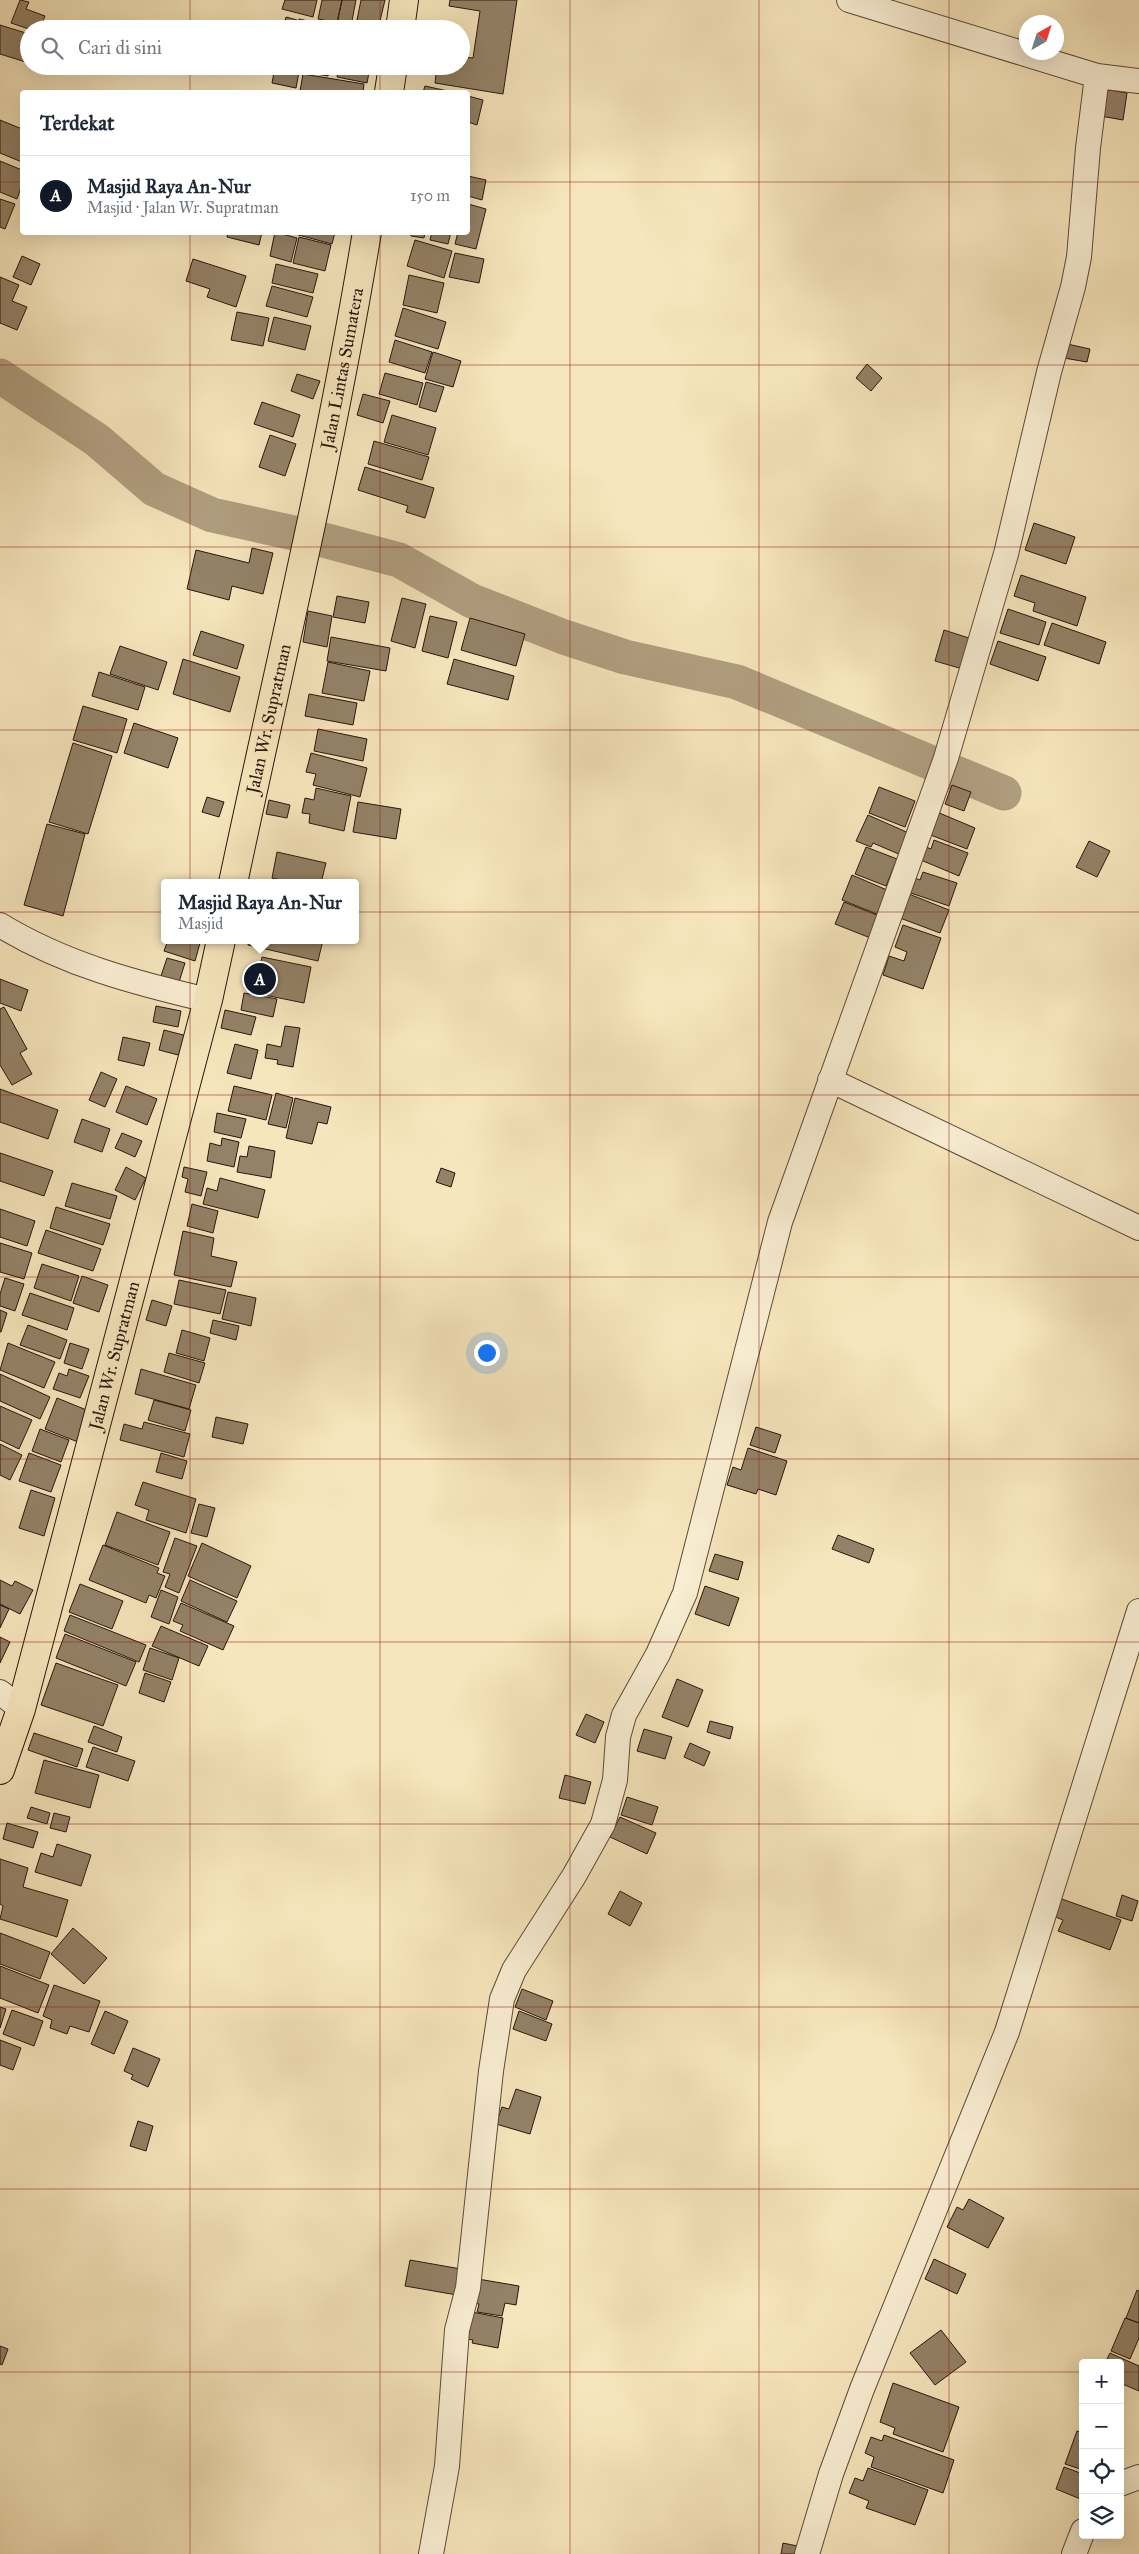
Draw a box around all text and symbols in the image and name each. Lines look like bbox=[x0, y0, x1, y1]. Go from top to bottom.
north arrow bbox=[1019, 15, 1064, 60]
search box bbox=[20, 20, 470, 75]
icon: search bbox=[38, 34, 66, 62]
text: Cari di sini bbox=[78, 36, 162, 59]
text: Terdekat bbox=[40, 110, 114, 136]
text: Masjid Raya An-Nur bbox=[87, 175, 251, 198]
text: A bbox=[51, 186, 61, 205]
text: 150 m bbox=[410, 186, 450, 205]
text: Masjid · Jalan Wr. Supratman bbox=[87, 198, 279, 217]
street label: Jalan Lintas Sumatera bbox=[315, 286, 368, 453]
street label: Jalan Wr. Supratman bbox=[241, 641, 296, 798]
popup bbox=[161, 879, 359, 944]
text: Masjid Raya An-Nur bbox=[178, 891, 342, 914]
text: Masjid bbox=[178, 914, 223, 933]
pin: A bbox=[244, 960, 276, 998]
street label: Jalan Wr. Supratman bbox=[84, 1279, 144, 1435]
your location bbox=[474, 1340, 500, 1366]
map controls bbox=[1079, 2359, 1124, 2539]
button: + bbox=[1079, 2359, 1124, 2404]
button: − bbox=[1079, 2404, 1124, 2449]
button: locate bbox=[1079, 2449, 1124, 2494]
button: layers bbox=[1079, 2494, 1124, 2539]

